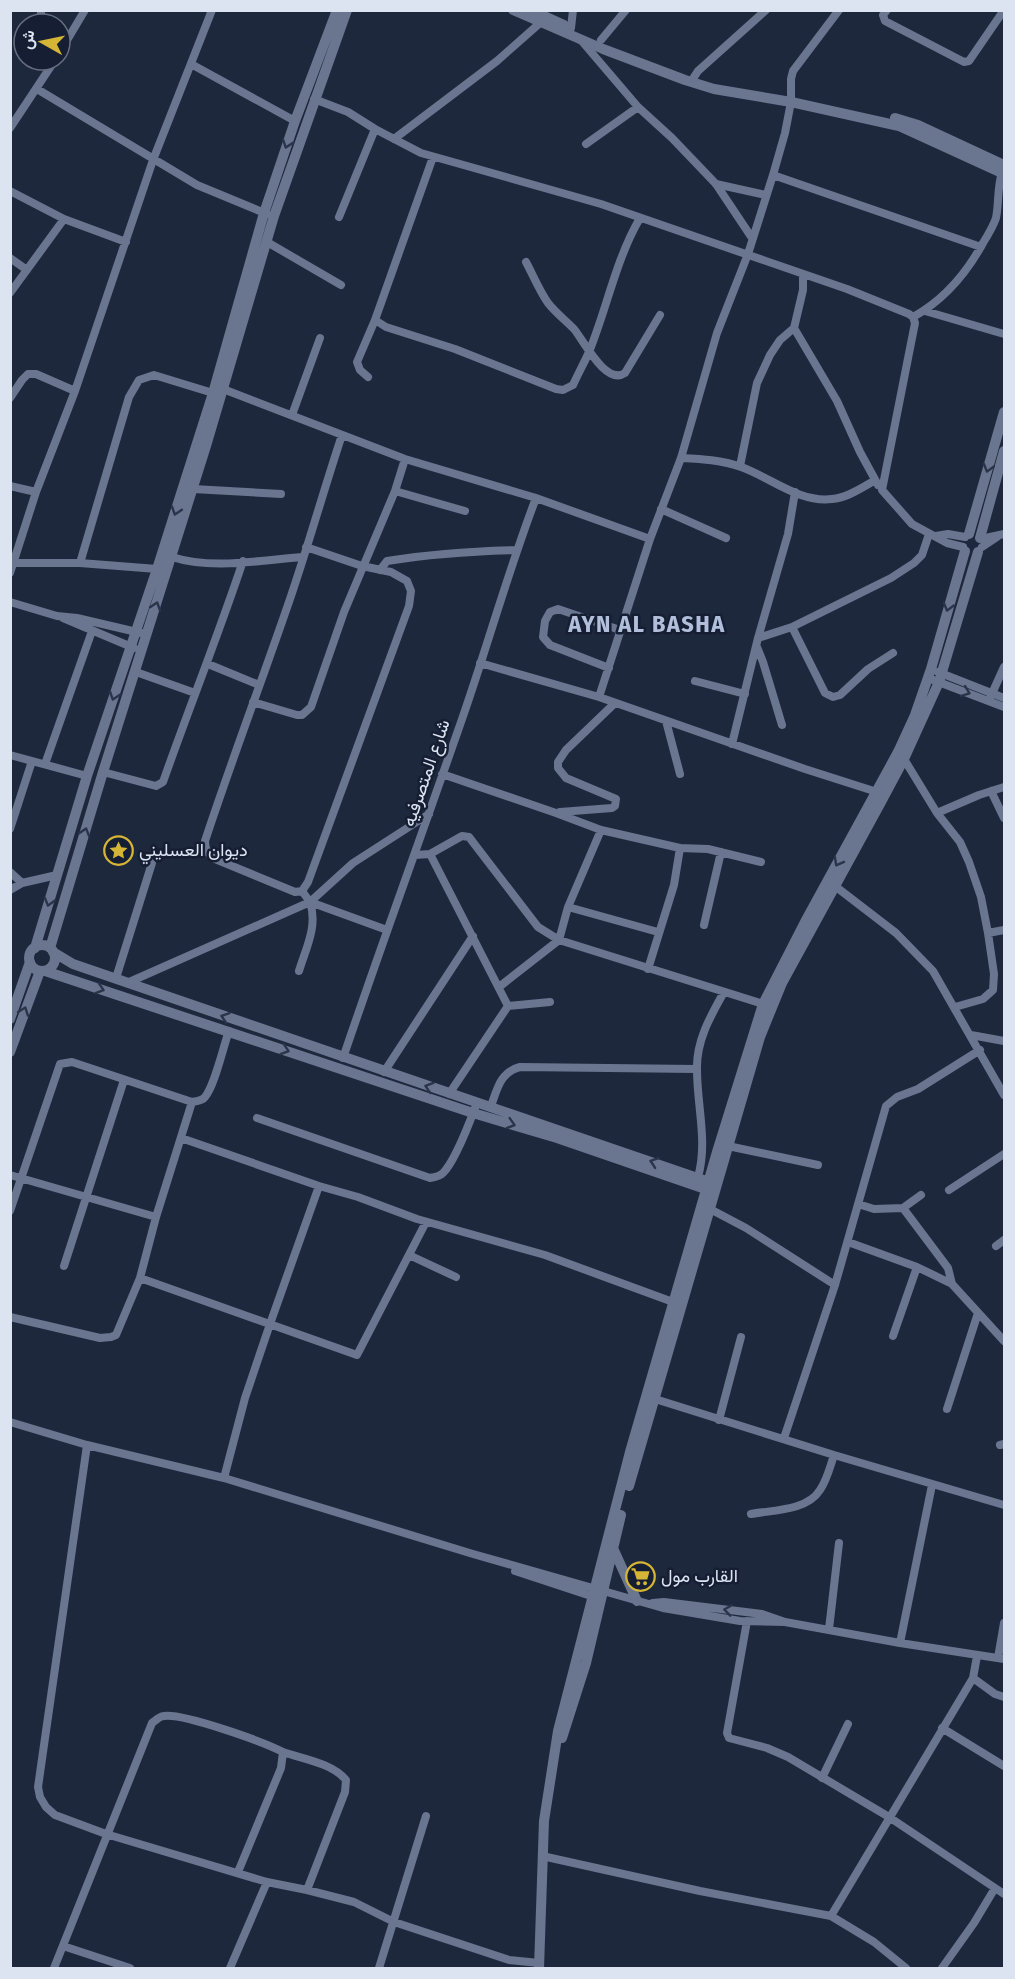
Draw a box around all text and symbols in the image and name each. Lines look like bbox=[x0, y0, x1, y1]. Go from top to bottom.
north arrow bbox=[12, 12, 72, 72]
text: ش bbox=[17, 29, 39, 51]
one-way arrow bbox=[282, 138, 295, 149]
one-way arrow bbox=[983, 463, 995, 473]
one-way arrow bbox=[170, 505, 183, 516]
one-way arrow bbox=[149, 601, 161, 612]
one-way arrow bbox=[943, 601, 955, 612]
district label: AYN AL BASHA bbox=[567, 610, 726, 638]
one-way arrow bbox=[960, 685, 971, 698]
one-way arrow bbox=[108, 690, 121, 701]
street label: شارع المتصرفيه bbox=[397, 717, 456, 830]
one-way arrow bbox=[78, 827, 90, 838]
place icon: ديوان العسليني bbox=[102, 834, 134, 866]
place label: ديوان العسليني bbox=[139, 839, 248, 865]
one-way arrow bbox=[834, 856, 846, 866]
one-way arrow bbox=[44, 896, 56, 907]
one-way arrow bbox=[94, 982, 105, 994]
one-way arrow bbox=[17, 1006, 30, 1017]
one-way arrow bbox=[220, 1011, 231, 1024]
one-way arrow bbox=[279, 1043, 290, 1055]
one-way arrow bbox=[424, 1082, 435, 1094]
one-way arrow bbox=[505, 1117, 516, 1129]
one-way arrow bbox=[649, 1156, 660, 1169]
supermarket icon: القارب مول bbox=[624, 1560, 656, 1592]
place label: القارب مول bbox=[661, 1565, 738, 1587]
one-way arrow bbox=[723, 1604, 733, 1616]

